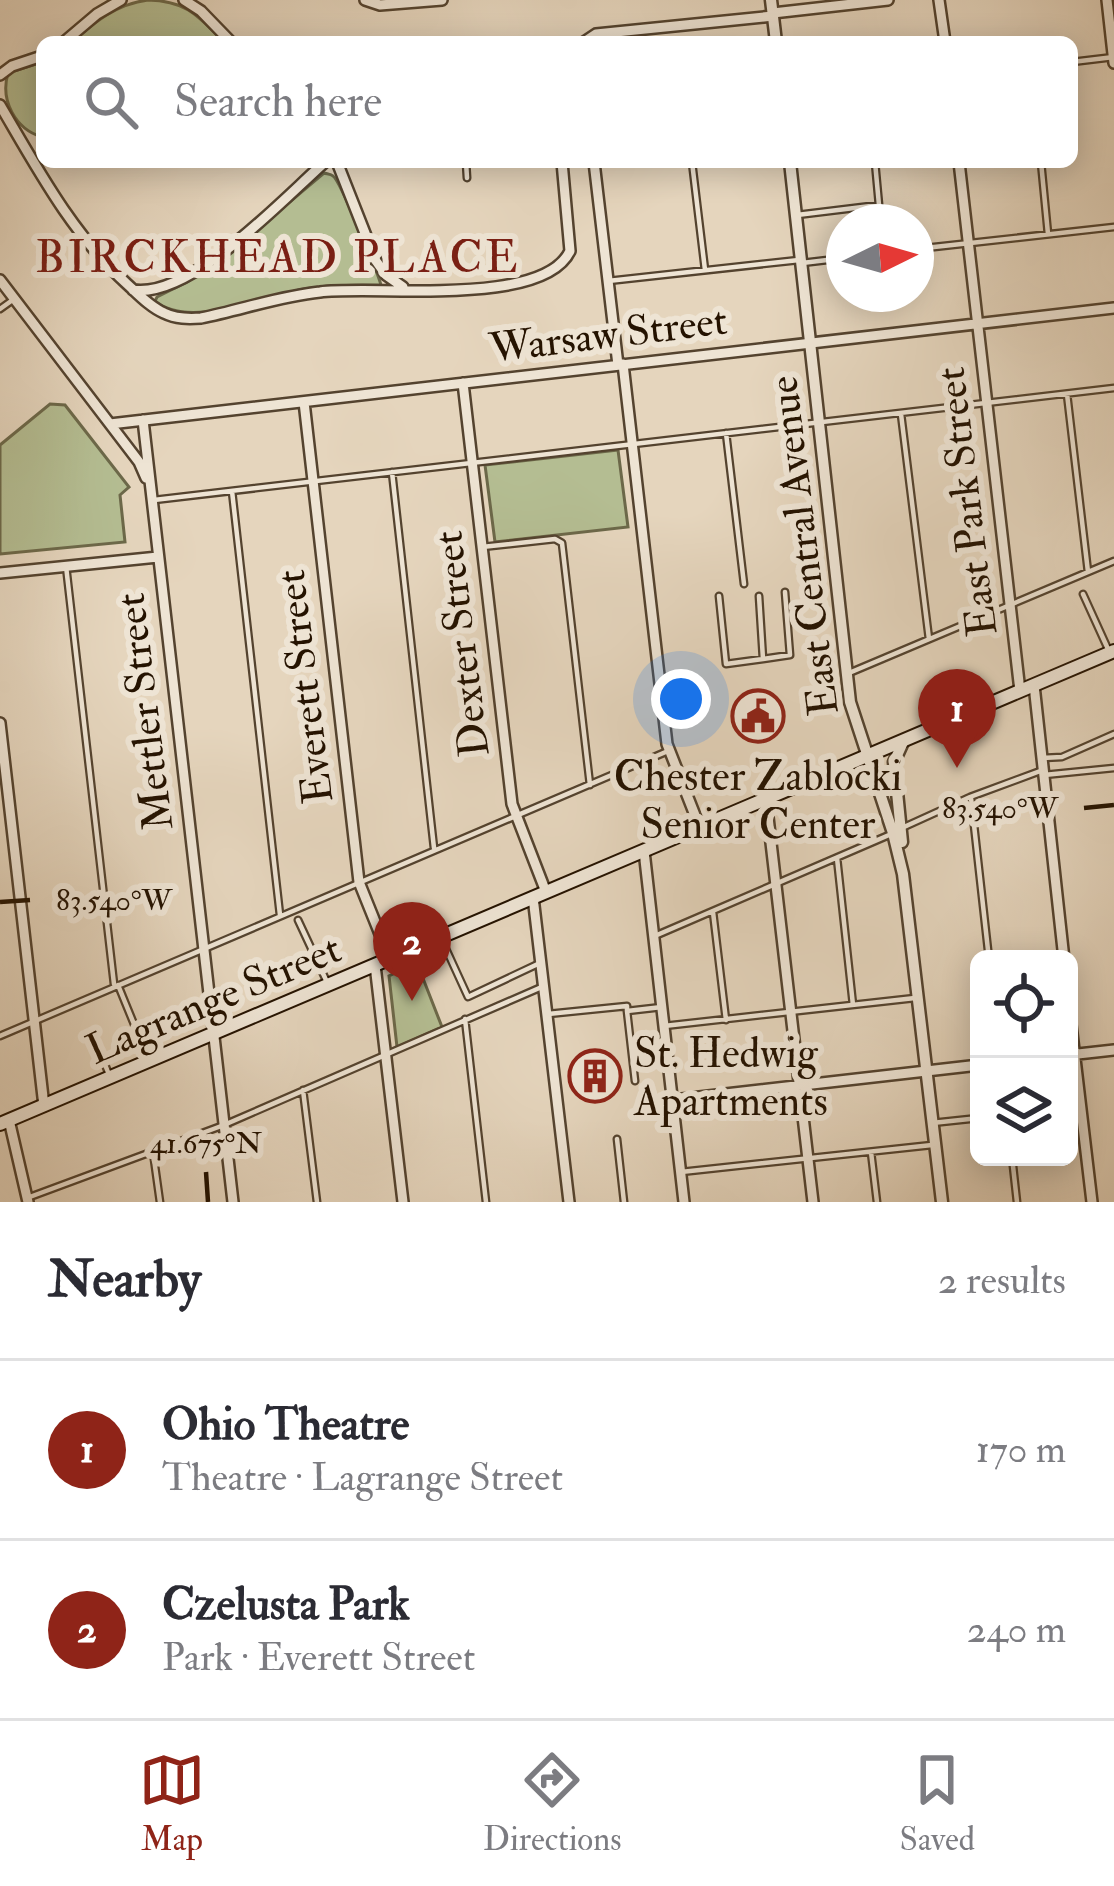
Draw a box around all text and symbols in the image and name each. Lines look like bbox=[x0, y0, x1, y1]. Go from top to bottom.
search box bbox=[36, 36, 1078, 168]
icon: search bbox=[78, 69, 144, 135]
text: Search here bbox=[174, 74, 382, 130]
north arrow bbox=[826, 204, 934, 312]
district label: BIRCKHEAD PLACE bbox=[35, 230, 521, 286]
street label: Warsaw Street bbox=[485, 295, 730, 375]
street label: East Park Street bbox=[925, 364, 1009, 639]
street label: East Central Avenue bbox=[757, 373, 851, 719]
street label: Dexter Street bbox=[422, 528, 502, 760]
street label: Everett Street bbox=[265, 567, 345, 807]
street label: Mettler Street bbox=[105, 590, 185, 833]
your location bbox=[651, 669, 711, 729]
pin: 1 bbox=[918, 669, 996, 768]
public building icon: Chester Zablocki Senior Center bbox=[730, 688, 786, 744]
place label: Chester Zablocki Senior Center bbox=[614, 751, 902, 851]
text: 83.540°W bbox=[942, 790, 1059, 827]
text: 83.540°W bbox=[56, 882, 173, 919]
pin: 2 bbox=[373, 902, 451, 1001]
street label: Lagrange Street bbox=[79, 923, 349, 1077]
map controls bbox=[970, 950, 1078, 1166]
button: locate bbox=[970, 950, 1078, 1058]
place label: St. Hedwig Apartments bbox=[633, 1028, 828, 1128]
building icon: St. Hedwig Apartments bbox=[567, 1048, 623, 1104]
button: layers bbox=[970, 1058, 1078, 1166]
text: 41.675°N bbox=[150, 1125, 262, 1162]
text: Nearby bbox=[48, 1248, 201, 1312]
text: 2 results bbox=[938, 1256, 1066, 1305]
text: Ohio Theatre bbox=[162, 1397, 409, 1453]
text: 1 bbox=[80, 1425, 94, 1474]
text: 170 m bbox=[976, 1425, 1066, 1474]
text: Theatre · Lagrange Street bbox=[162, 1453, 563, 1502]
text: Czelusta Park bbox=[162, 1577, 410, 1633]
text: 2 bbox=[77, 1605, 97, 1654]
text: 240 m bbox=[967, 1605, 1066, 1654]
text: Park · Everett Street bbox=[162, 1633, 475, 1682]
tab: Map bbox=[139, 1747, 205, 1860]
tab: Directions bbox=[483, 1747, 622, 1860]
tab: Saved bbox=[900, 1747, 975, 1860]

